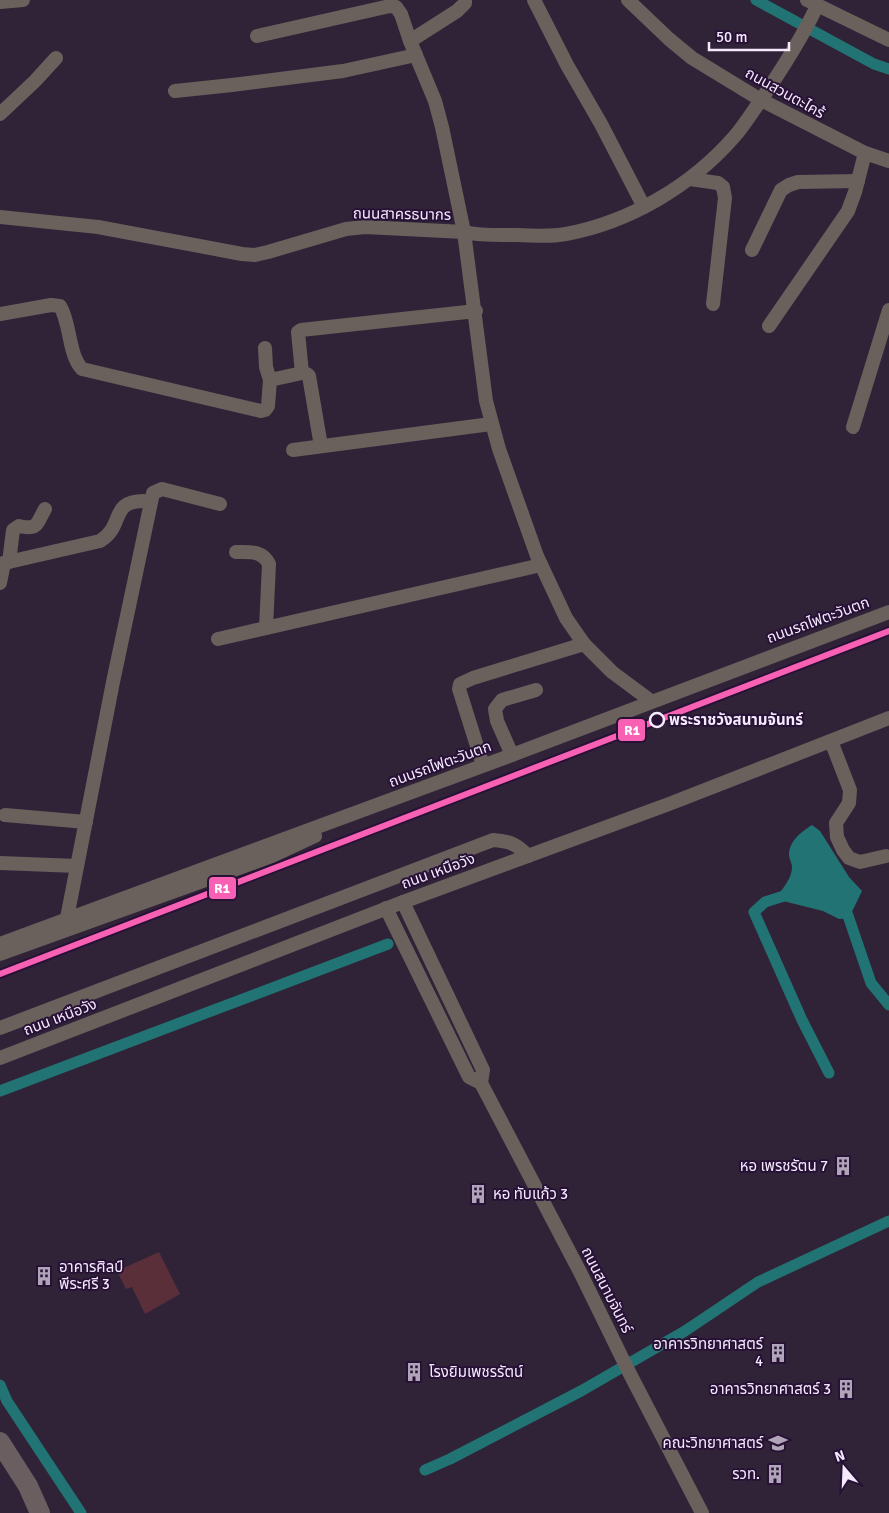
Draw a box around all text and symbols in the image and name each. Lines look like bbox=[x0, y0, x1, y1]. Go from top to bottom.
scale bar bbox=[709, 20, 789, 52]
text: 50 m bbox=[716, 28, 747, 46]
street label: ถนนสวนตะไคร้ bbox=[742, 64, 829, 123]
street label: ถนนสาครธนากร bbox=[353, 204, 451, 224]
street label: ถนนรถไฟตะวันตก bbox=[764, 593, 872, 647]
place label: พระราชวังสนามจันทร์ bbox=[669, 711, 803, 729]
marker: พระราชวังสนามจันทร์ bbox=[649, 712, 665, 728]
line badge: R1 bbox=[617, 718, 646, 742]
text: R1 bbox=[624, 722, 641, 739]
street label: ถนนรถไฟตะวันตก bbox=[386, 737, 494, 791]
street label: ถนน เหนือวัง bbox=[399, 849, 477, 893]
line badge: R1 bbox=[208, 876, 237, 900]
text: R1 bbox=[214, 880, 231, 897]
street label: ถนน เหนือวัง bbox=[21, 995, 99, 1039]
building icon: หอ เพรชรัตน 7 bbox=[832, 1155, 854, 1177]
place label: หอ เพรชรัตน 7 bbox=[740, 1157, 828, 1175]
building icon: หอ ทับแก้ว 3 bbox=[467, 1183, 489, 1205]
place label: หอ ทับแก้ว 3 bbox=[493, 1185, 568, 1203]
street label: ถนนสนามจันทร์ bbox=[578, 1244, 637, 1337]
place label: อาคารศิลป์ พีระศรี 3 bbox=[59, 1258, 123, 1293]
building icon: อาคารศิลป์ พีระศรี 3 bbox=[33, 1265, 55, 1287]
place label: อาคารวิทยาศาสตร์ 4 bbox=[653, 1335, 764, 1370]
building icon: อาคารวิทยาศาสตร์ 4 bbox=[767, 1342, 789, 1364]
building icon: โรงยิมเพชรรัตน์ bbox=[403, 1361, 425, 1383]
place label: โรงยิมเพชรรัตน์ bbox=[429, 1363, 523, 1381]
building icon: อาคารวิทยาศาสตร์ 3 bbox=[835, 1378, 857, 1400]
place label: อาคารวิทยาศาสตร์ 3 bbox=[710, 1380, 831, 1398]
school or university icon: คณะวิทยาศาสตร์ bbox=[767, 1432, 789, 1454]
place label: คณะวิทยาศาสตร์ bbox=[663, 1434, 764, 1452]
north arrow bbox=[819, 1443, 869, 1493]
text: N bbox=[833, 1447, 847, 1466]
building icon: รวท. bbox=[764, 1463, 786, 1485]
place label: รวท. bbox=[732, 1465, 760, 1483]

